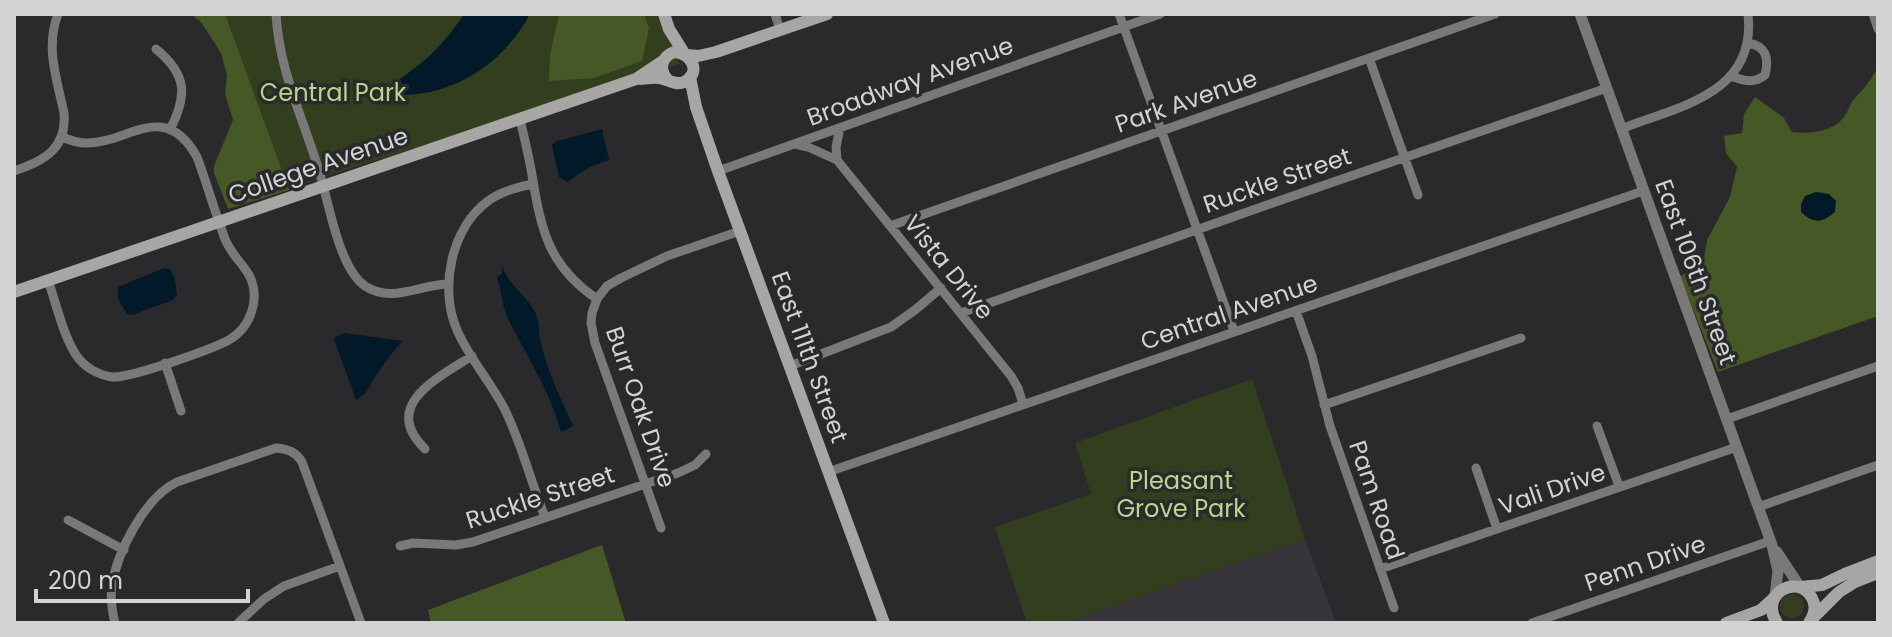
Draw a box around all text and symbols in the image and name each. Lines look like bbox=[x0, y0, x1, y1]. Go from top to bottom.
street label: Broadway Avenue bbox=[802, 28, 1018, 134]
street label: Park Avenue bbox=[1111, 61, 1261, 141]
park label: Central Park bbox=[260, 76, 407, 109]
street label: College Avenue bbox=[224, 119, 412, 211]
street label: Ruckle Street bbox=[1199, 139, 1355, 221]
street label: East 106th Street bbox=[1647, 175, 1745, 369]
street label: Vista Drive bbox=[896, 208, 1002, 326]
street label: Central Avenue bbox=[1136, 266, 1322, 358]
street label: East 111th Street bbox=[764, 267, 856, 447]
street label: Burr Oak Drive bbox=[598, 322, 684, 492]
street label: Pam Road bbox=[1341, 436, 1413, 564]
street label: Vali Drive bbox=[1494, 455, 1610, 523]
street label: Ruckle Street bbox=[462, 457, 618, 537]
park label: Pleasant Grove Park bbox=[1116, 464, 1246, 525]
street label: Penn Drive bbox=[1580, 527, 1710, 599]
scale bar bbox=[36, 553, 248, 603]
text: 200 m bbox=[48, 564, 123, 597]

